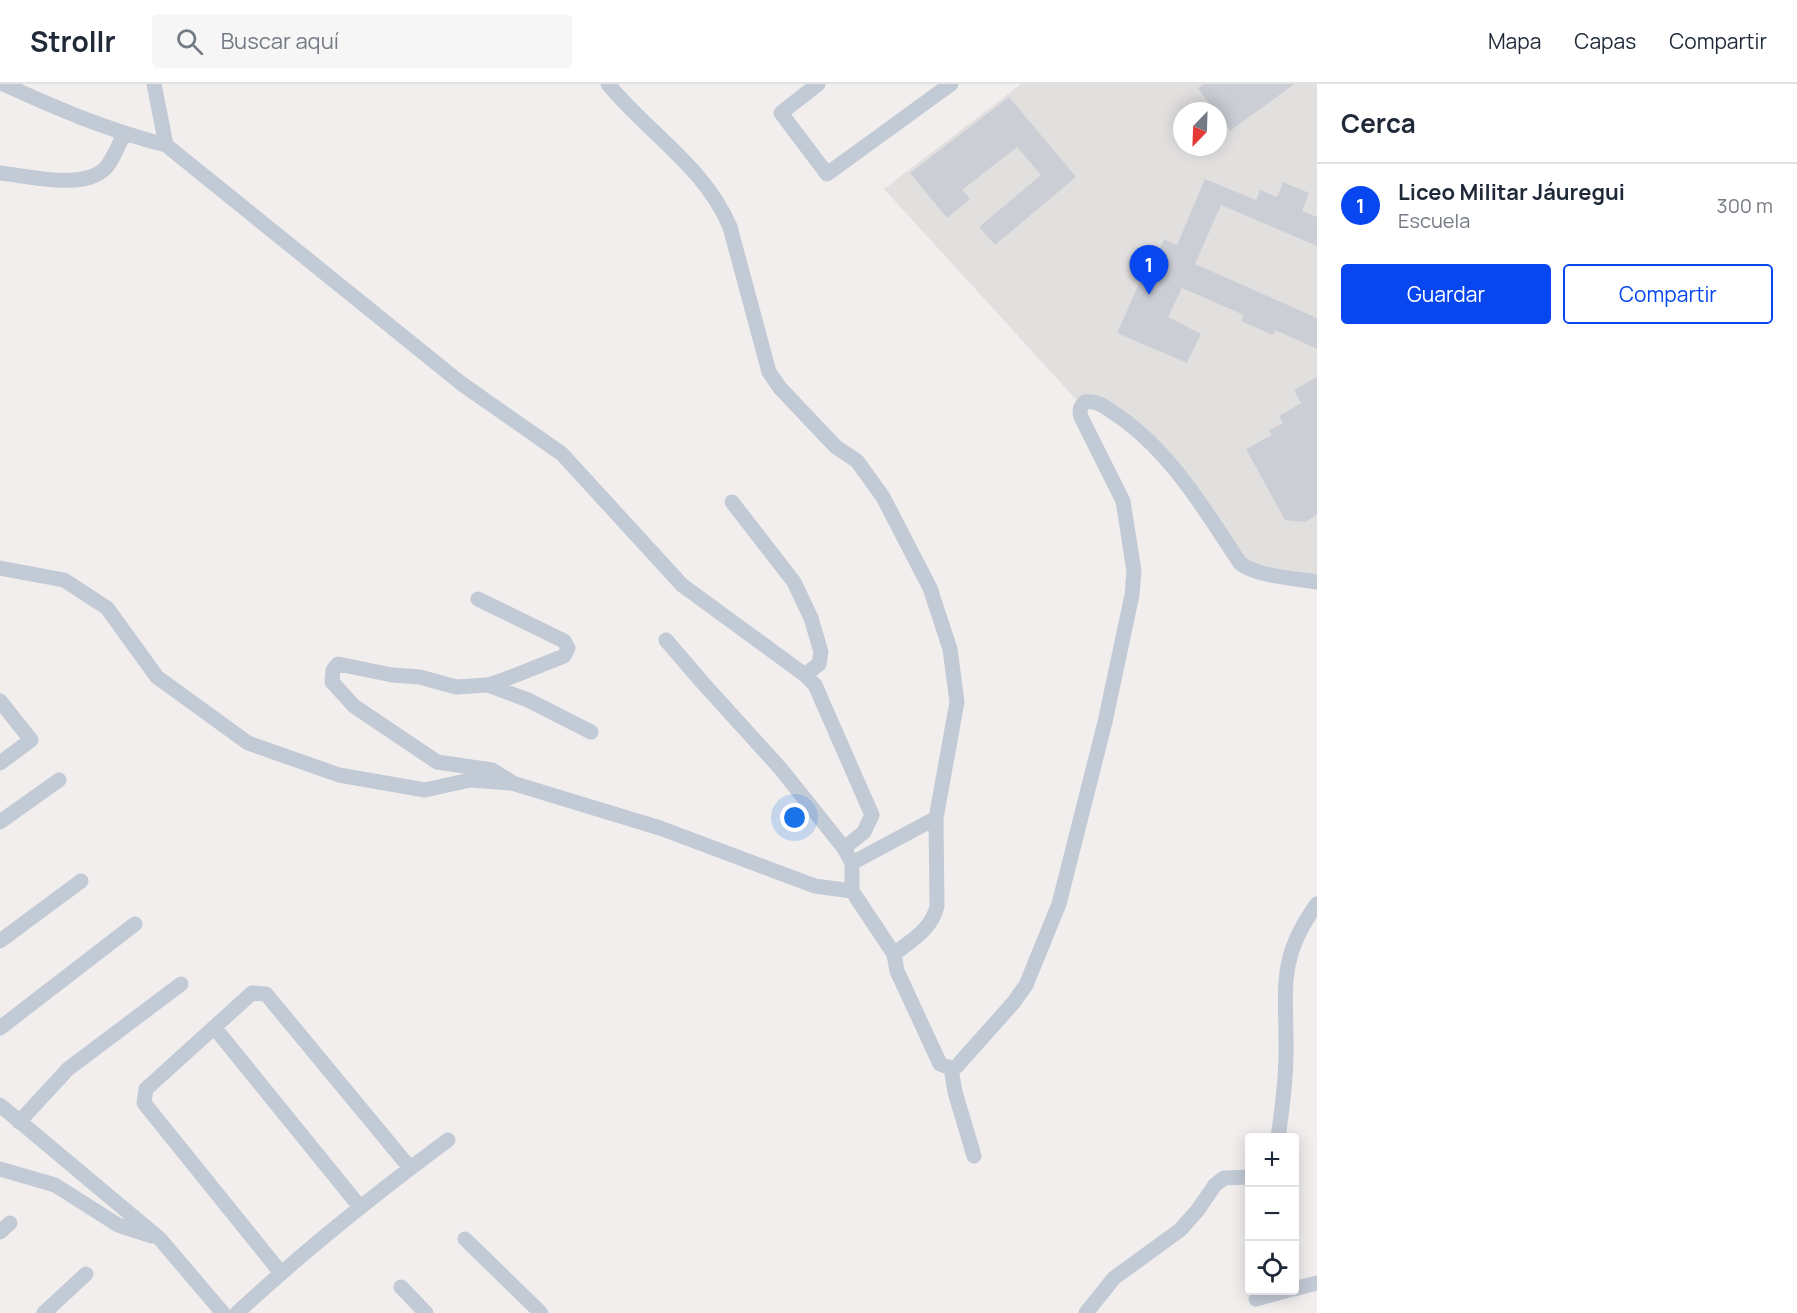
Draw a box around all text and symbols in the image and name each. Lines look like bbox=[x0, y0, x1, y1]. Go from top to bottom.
search box bbox=[152, 14, 572, 68]
text: Strollr bbox=[30, 22, 116, 60]
icon: search bbox=[173, 25, 206, 58]
text: Buscar aquí bbox=[221, 26, 339, 56]
text: Mapa bbox=[1488, 27, 1541, 55]
text: Capas bbox=[1574, 27, 1636, 55]
text: Compartir bbox=[1669, 27, 1767, 55]
north arrow bbox=[1173, 102, 1227, 156]
text: Cerca bbox=[1341, 105, 1416, 141]
text: Liceo Militar Jáuregui bbox=[1398, 177, 1625, 207]
text: 1 bbox=[1356, 192, 1365, 219]
text: 300 m bbox=[1717, 192, 1773, 219]
text: Escuela bbox=[1398, 207, 1470, 234]
pin: 1 bbox=[1130, 246, 1168, 295]
button: Guardar bbox=[1341, 264, 1551, 324]
button: Compartir bbox=[1563, 264, 1773, 324]
your location bbox=[780, 803, 809, 832]
map controls bbox=[1245, 1133, 1299, 1295]
button: + bbox=[1245, 1133, 1299, 1187]
button: − bbox=[1245, 1187, 1299, 1241]
button: locate bbox=[1245, 1241, 1299, 1295]

